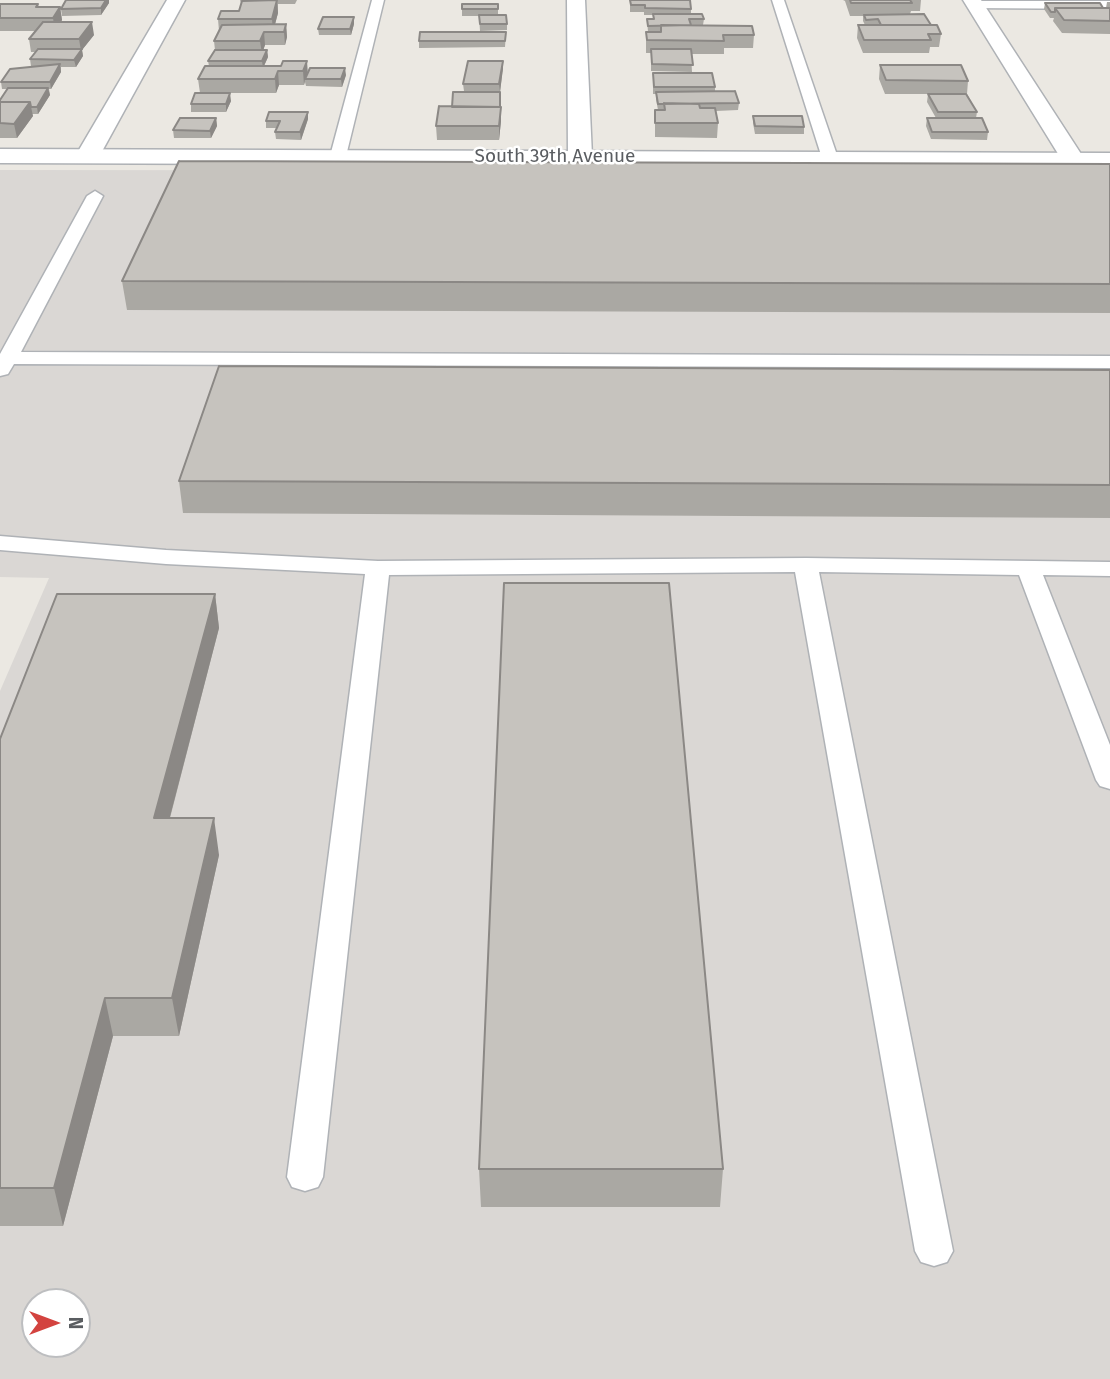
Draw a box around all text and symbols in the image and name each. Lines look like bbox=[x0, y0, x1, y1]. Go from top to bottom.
street label: South 39th Avenue bbox=[475, 146, 635, 168]
north arrow bbox=[21, 1288, 91, 1358]
text: N bbox=[64, 1317, 87, 1329]

